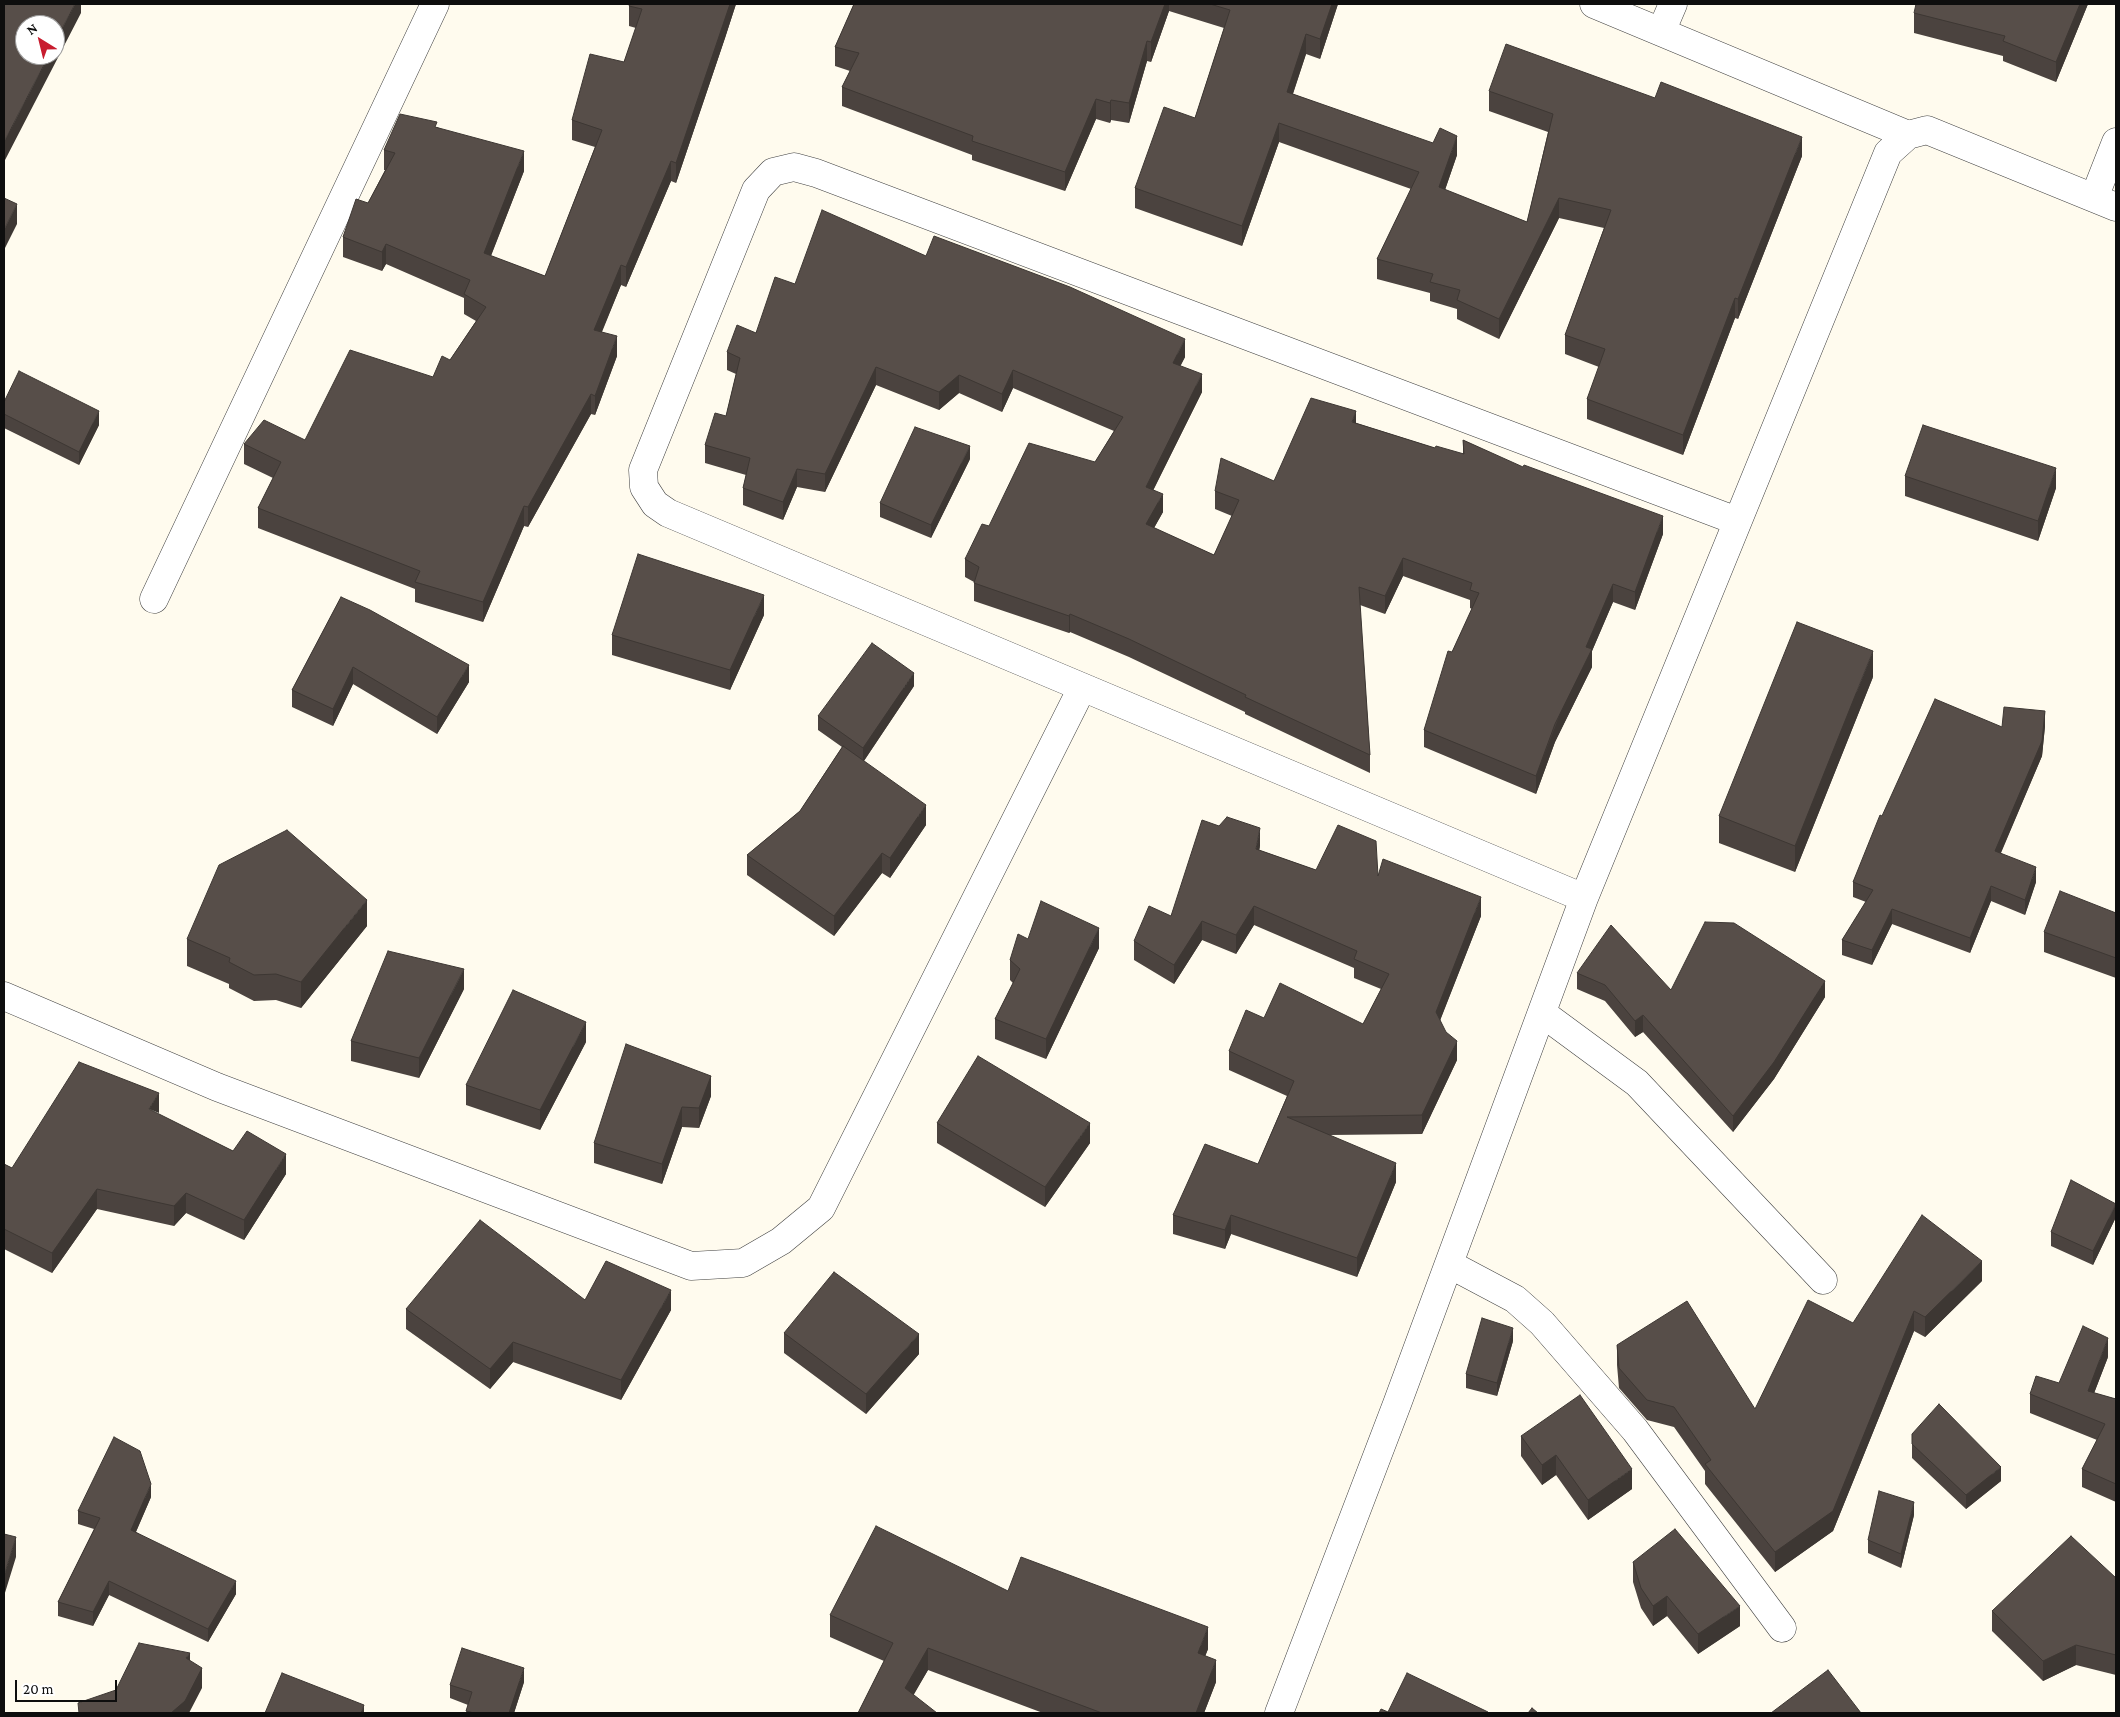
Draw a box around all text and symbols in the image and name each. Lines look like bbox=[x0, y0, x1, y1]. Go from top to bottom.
north arrow bbox=[15, 15, 65, 65]
text: N bbox=[23, 19, 40, 38]
scale bar bbox=[18, 1670, 120, 1702]
text: 20 m bbox=[23, 1681, 54, 1697]

